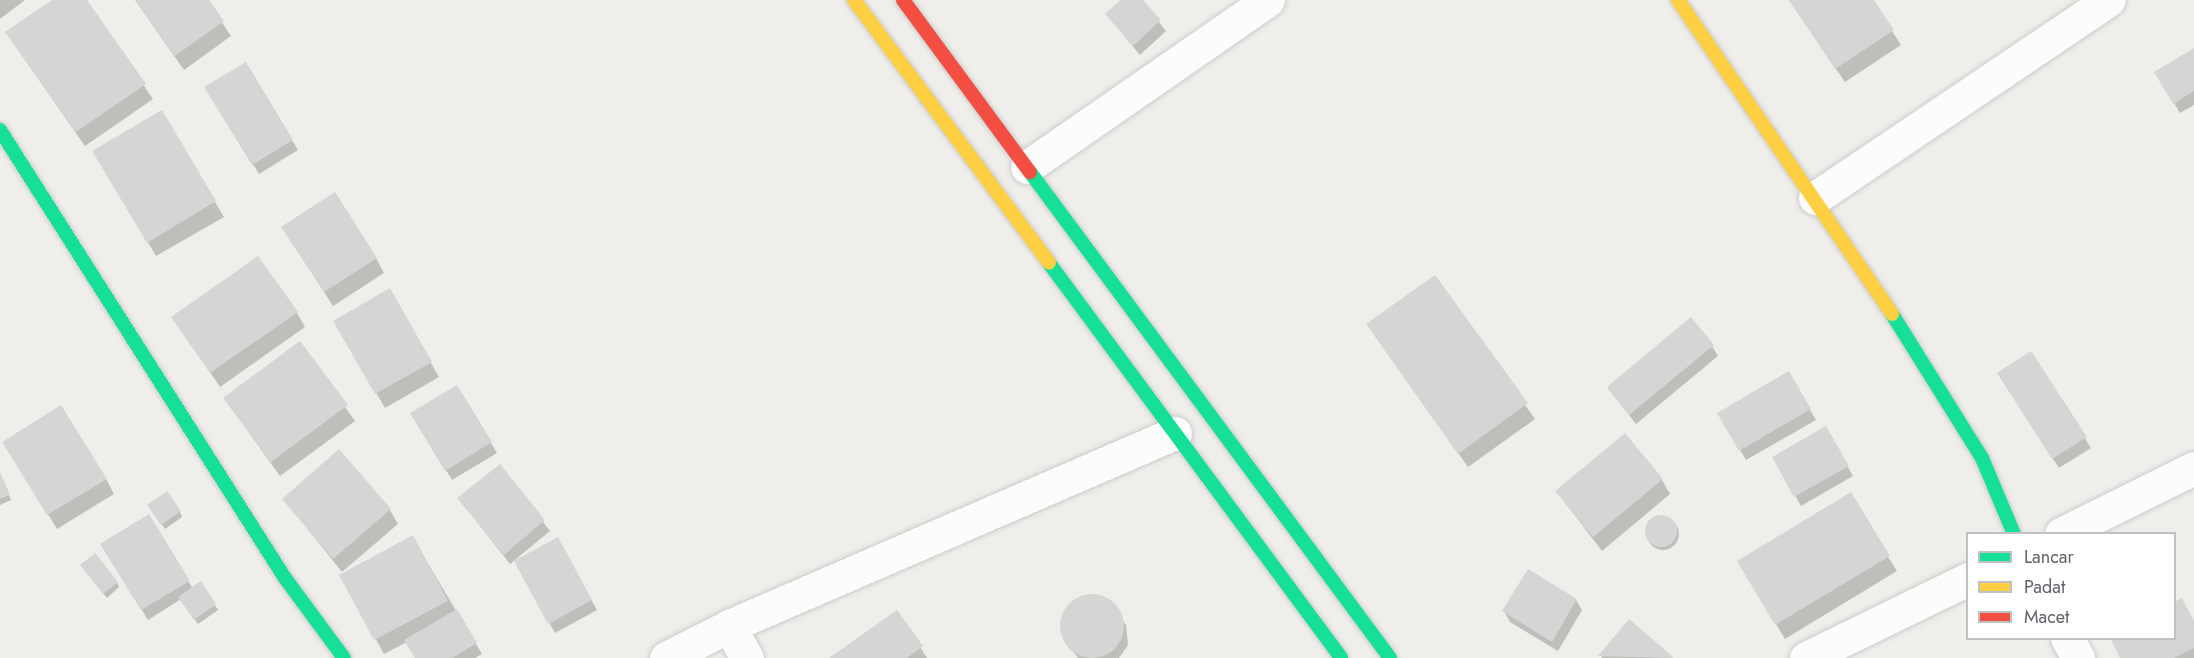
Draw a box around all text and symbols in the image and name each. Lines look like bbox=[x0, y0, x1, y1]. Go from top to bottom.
legend bbox=[1966, 532, 2176, 640]
text: Lancar bbox=[2024, 544, 2074, 570]
text: Padat bbox=[2024, 574, 2065, 600]
text: Macet bbox=[2024, 604, 2069, 630]

